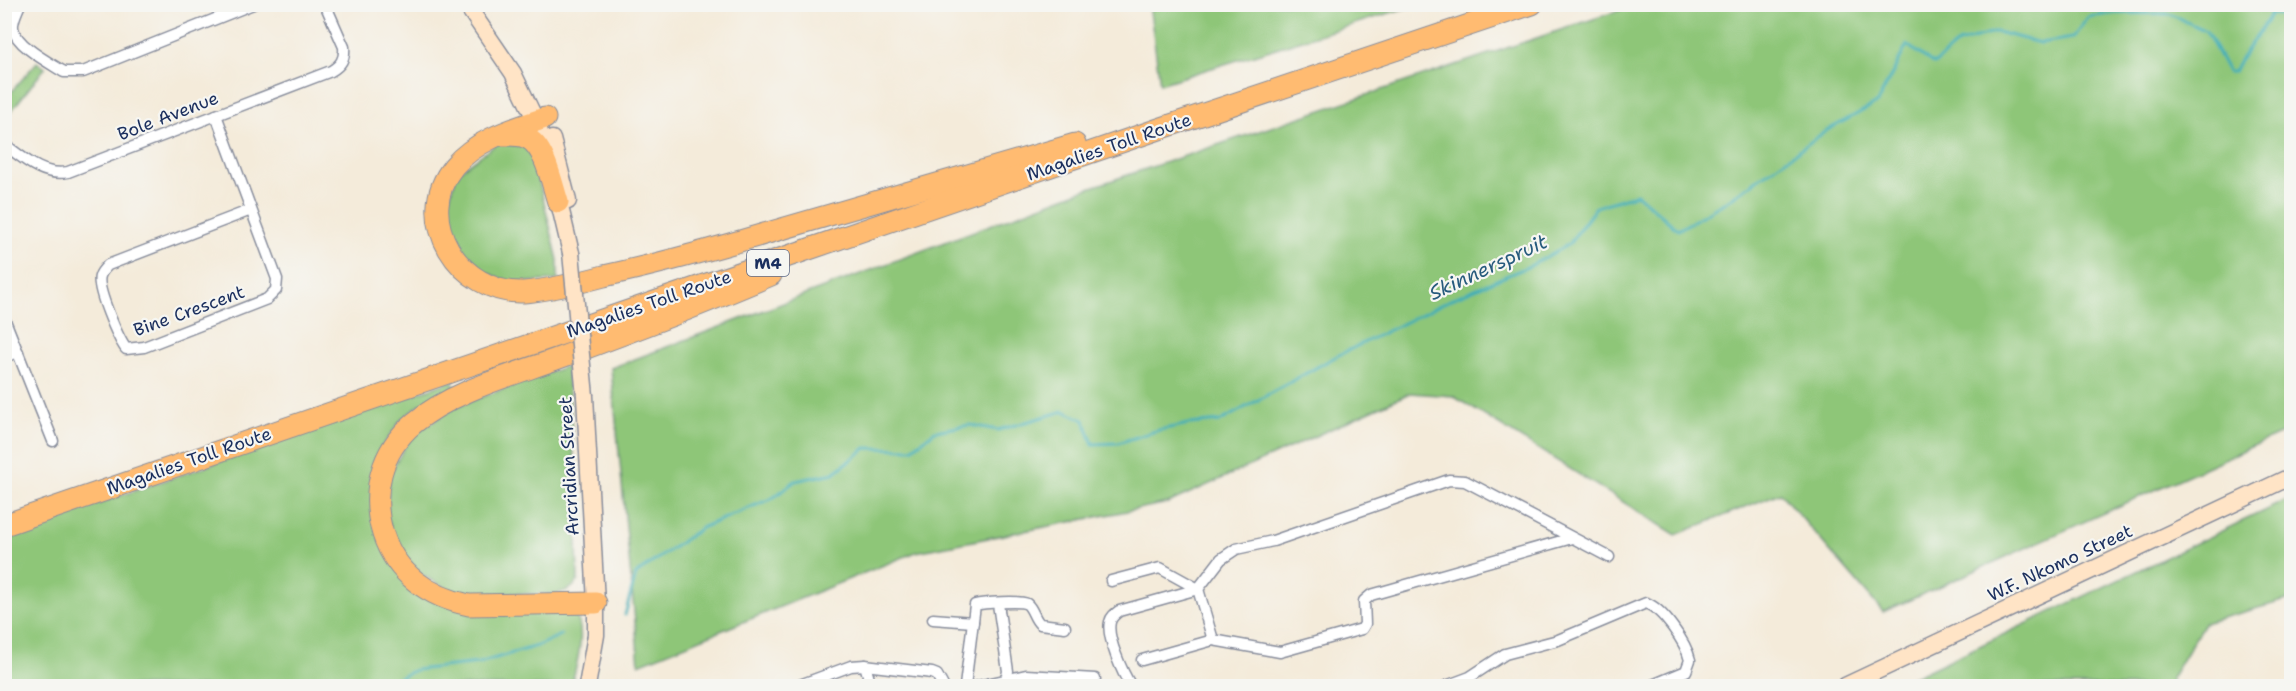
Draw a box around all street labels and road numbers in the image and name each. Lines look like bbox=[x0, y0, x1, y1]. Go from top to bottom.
street label: Bole Avenue bbox=[114, 86, 222, 146]
street label: Magalies Toll Route bbox=[1023, 108, 1195, 186]
road number: M4 bbox=[747, 250, 789, 276]
street label: Magalies Toll Route bbox=[563, 265, 735, 343]
street label: Bine Crescent bbox=[130, 280, 248, 342]
street label: Arcridian Street bbox=[553, 396, 585, 536]
street label: Magalies Toll Route bbox=[103, 422, 275, 500]
street label: W.F. Nkomo Street bbox=[1984, 519, 2137, 607]

